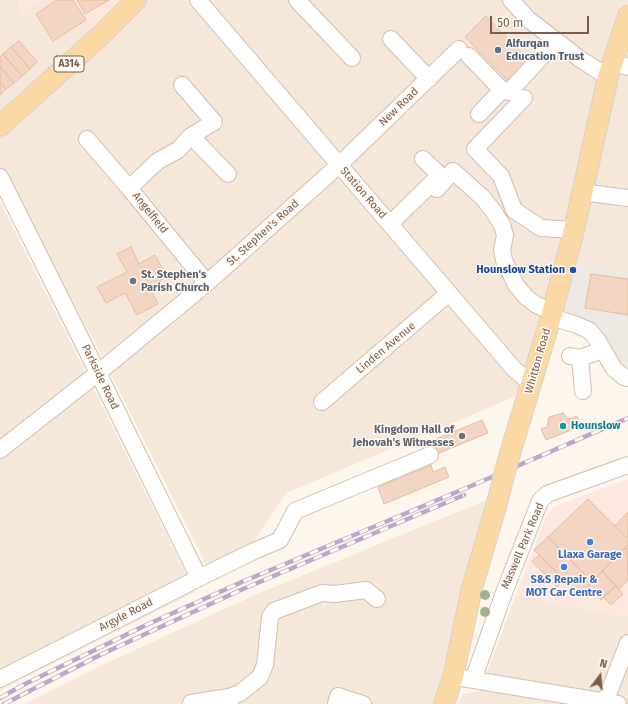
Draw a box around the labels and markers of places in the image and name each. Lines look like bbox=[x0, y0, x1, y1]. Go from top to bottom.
place label: Alfurqan Education Trust bbox=[506, 37, 584, 63]
marker: Alfurqan Education Trust bbox=[493, 45, 503, 55]
place label: Hounslow Station bbox=[476, 263, 565, 277]
marker: Hounslow Station bbox=[568, 265, 578, 275]
place label: St. Stephen's Parish Church bbox=[141, 268, 209, 294]
marker: St. Stephen's Parish Church bbox=[128, 276, 138, 286]
place label: Hounslow bbox=[571, 419, 621, 433]
marker: Hounslow bbox=[558, 421, 568, 431]
place label: Kingdom Hall of Jehovah's Witnesses bbox=[353, 423, 454, 449]
marker: Kingdom Hall of Jehovah's Witnesses bbox=[457, 431, 467, 441]
marker: Llaxa Garage bbox=[585, 537, 595, 547]
place label: Llaxa Garage bbox=[558, 548, 622, 562]
marker: S&S Repair & MOT Car Centre bbox=[559, 562, 569, 572]
place label: S&S Repair & MOT Car Centre bbox=[526, 573, 602, 599]

